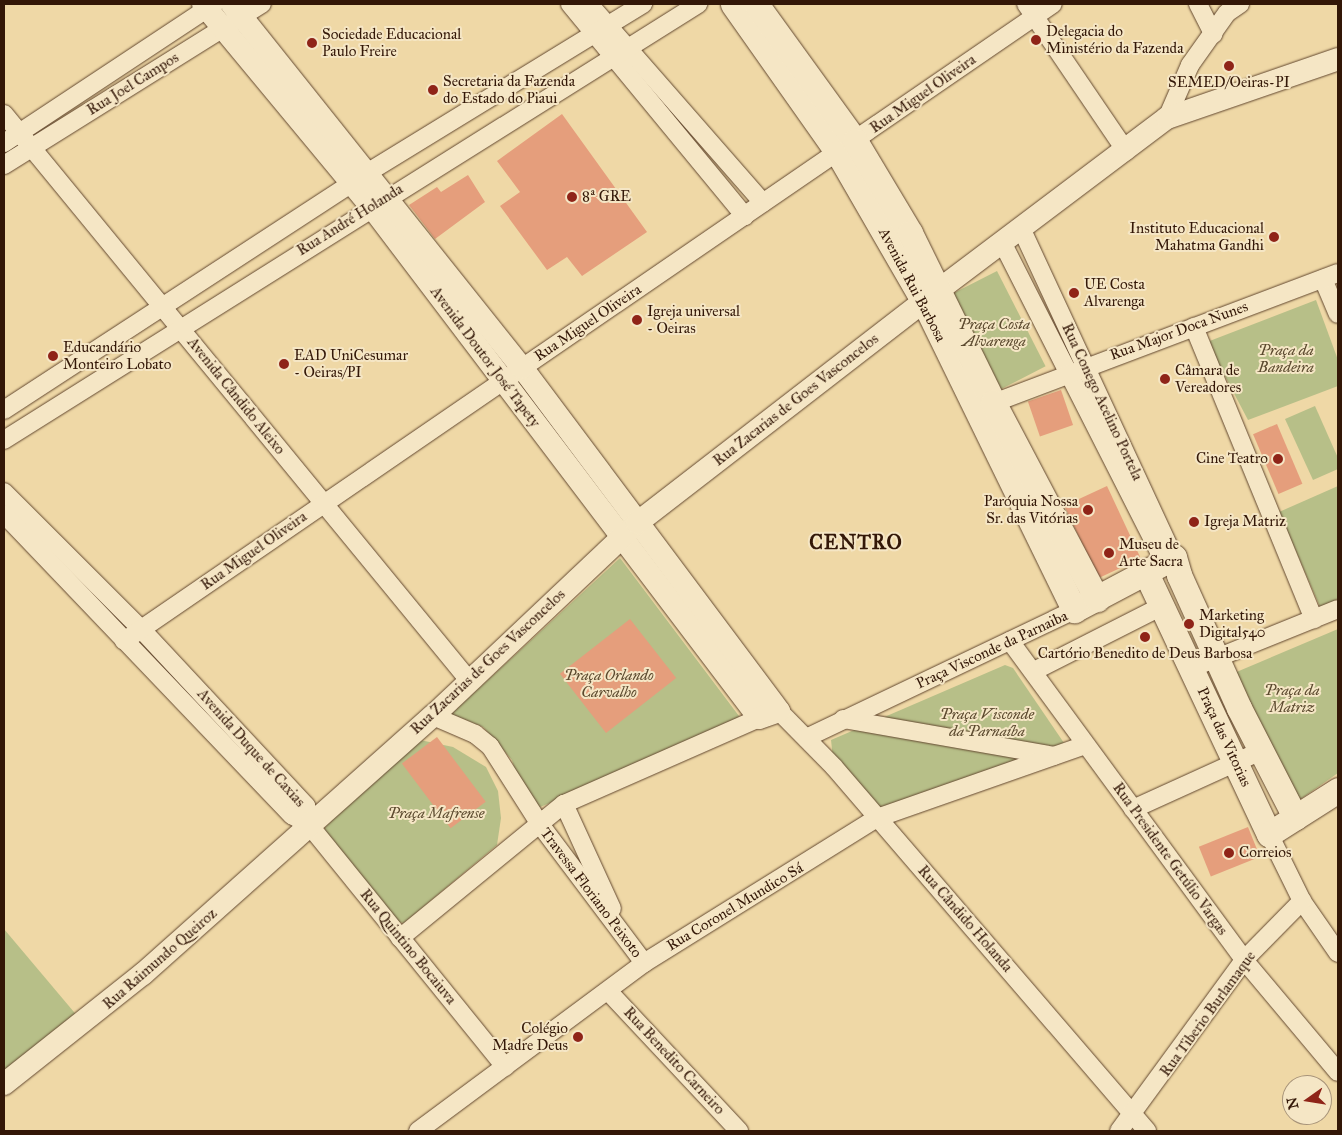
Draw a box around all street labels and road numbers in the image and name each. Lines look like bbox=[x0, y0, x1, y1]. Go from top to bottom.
street label: Rua Joel Campos bbox=[84, 49, 182, 119]
street label: Rua Miguel Oliveira bbox=[867, 51, 979, 137]
street label: Rua André Holanda bbox=[294, 180, 406, 260]
street label: Avenida Rui Barbosa bbox=[874, 225, 950, 345]
street label: Rua Miguel Oliveira bbox=[531, 281, 645, 365]
street label: Avenida Doutor José Tapety bbox=[426, 283, 544, 431]
street label: Rua Major Doca Nunes bbox=[1108, 298, 1250, 364]
street label: Rua Conego Acelino Portela bbox=[1058, 321, 1146, 483]
street label: Rua Zacarias de Goes Vasconcelos bbox=[710, 330, 882, 470]
street label: Avenida Cândido Aleixo bbox=[183, 334, 289, 458]
street label: Rua Miguel Oliveira bbox=[198, 508, 310, 594]
street label: Rua Zacarias de Goes Vasconcelos bbox=[407, 586, 569, 738]
street label: Praça Visconde da Parnaiba bbox=[913, 607, 1071, 693]
street label: Praça das Vitorias bbox=[1193, 684, 1255, 790]
street label: Avenida Duque de Caxias bbox=[193, 685, 309, 811]
street label: Rua Presidente Getúlio Vargas bbox=[1109, 779, 1231, 939]
street label: Travessa Floriano Peixoto bbox=[536, 825, 646, 961]
street label: Rua Coronel Mundico Sá bbox=[664, 859, 806, 955]
street label: Rua Cândido Holanda bbox=[914, 862, 1016, 976]
street label: Rua Quintino Bocaiuva bbox=[356, 886, 460, 1008]
street label: Rua Raimundo Queiroz bbox=[99, 905, 221, 1013]
street label: Rua Tiberio Burlamaque bbox=[1156, 948, 1260, 1080]
street label: Rua Benedito Carneiro bbox=[620, 1004, 728, 1118]

